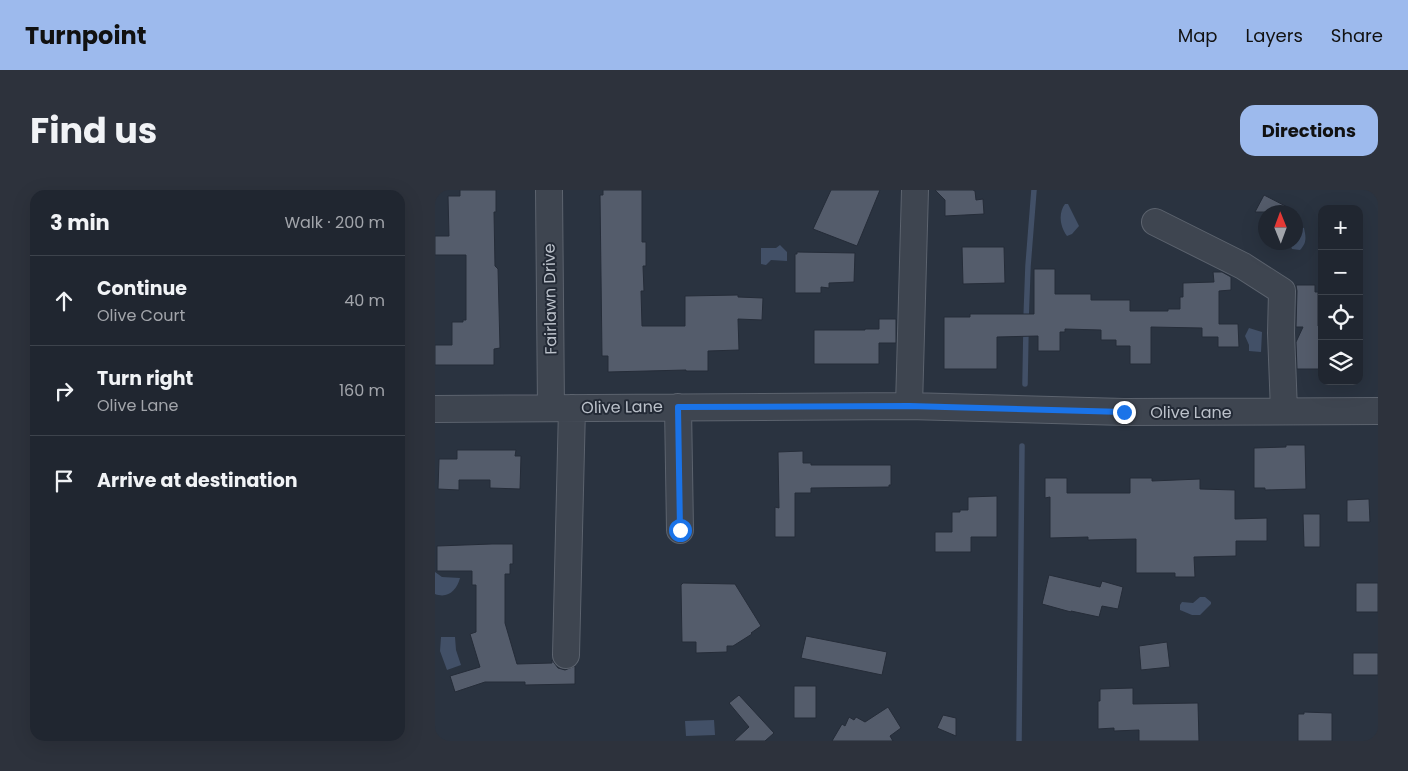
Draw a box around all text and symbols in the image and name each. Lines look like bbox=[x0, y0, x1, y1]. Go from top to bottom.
text: Turnpoint bbox=[25, 19, 146, 52]
text: Map bbox=[1178, 23, 1218, 48]
text: Layers bbox=[1246, 23, 1303, 48]
text: Share bbox=[1331, 23, 1383, 48]
button: Directions bbox=[1240, 105, 1378, 156]
text: Find us bbox=[30, 106, 157, 155]
north arrow bbox=[1258, 205, 1303, 250]
map controls bbox=[1318, 205, 1363, 385]
button: + bbox=[1318, 205, 1363, 250]
text: 3 min bbox=[50, 208, 110, 237]
text: Walk · 200 m bbox=[284, 211, 385, 234]
street label: Fairlawn Drive bbox=[538, 243, 562, 355]
button: − bbox=[1318, 250, 1363, 295]
text: Continue bbox=[97, 275, 187, 302]
icon: ahead bbox=[50, 287, 78, 315]
text: 40 m bbox=[344, 289, 385, 312]
button: locate bbox=[1318, 295, 1363, 340]
text: Olive Court bbox=[97, 304, 185, 327]
button: layers bbox=[1318, 340, 1363, 385]
text: Turn right bbox=[97, 365, 193, 392]
icon: right bbox=[50, 377, 78, 405]
text: 160 m bbox=[339, 379, 385, 402]
text: Olive Lane bbox=[97, 394, 179, 417]
street label: Olive Lane bbox=[581, 395, 663, 419]
route end bbox=[1113, 401, 1136, 424]
street label: Olive Lane bbox=[1150, 401, 1232, 424]
icon: arrive bbox=[50, 467, 78, 495]
text: Arrive at destination bbox=[97, 467, 298, 494]
route start bbox=[669, 519, 692, 542]

